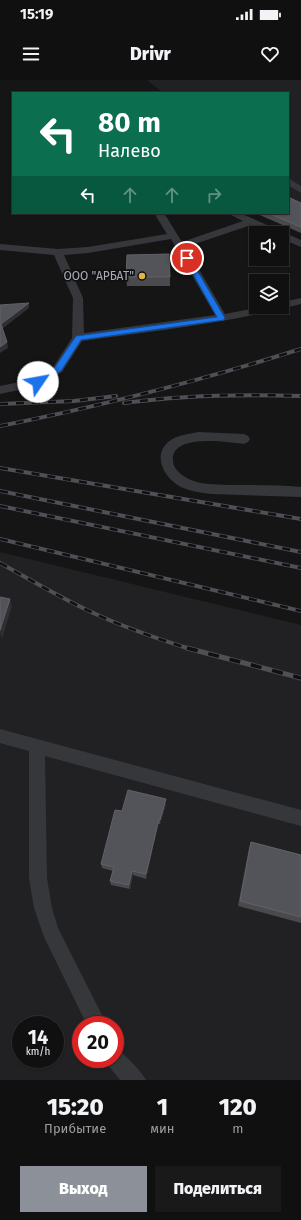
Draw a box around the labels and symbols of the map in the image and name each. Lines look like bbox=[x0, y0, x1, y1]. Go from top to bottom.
pin bbox=[170, 241, 204, 275]
place label: ООО "АРБАТ" bbox=[63, 269, 134, 283]
marker: ООО "АРБАТ" bbox=[137, 271, 147, 281]
position arrow bbox=[17, 361, 59, 403]
speed limit sign: 20 bbox=[72, 1016, 124, 1068]

